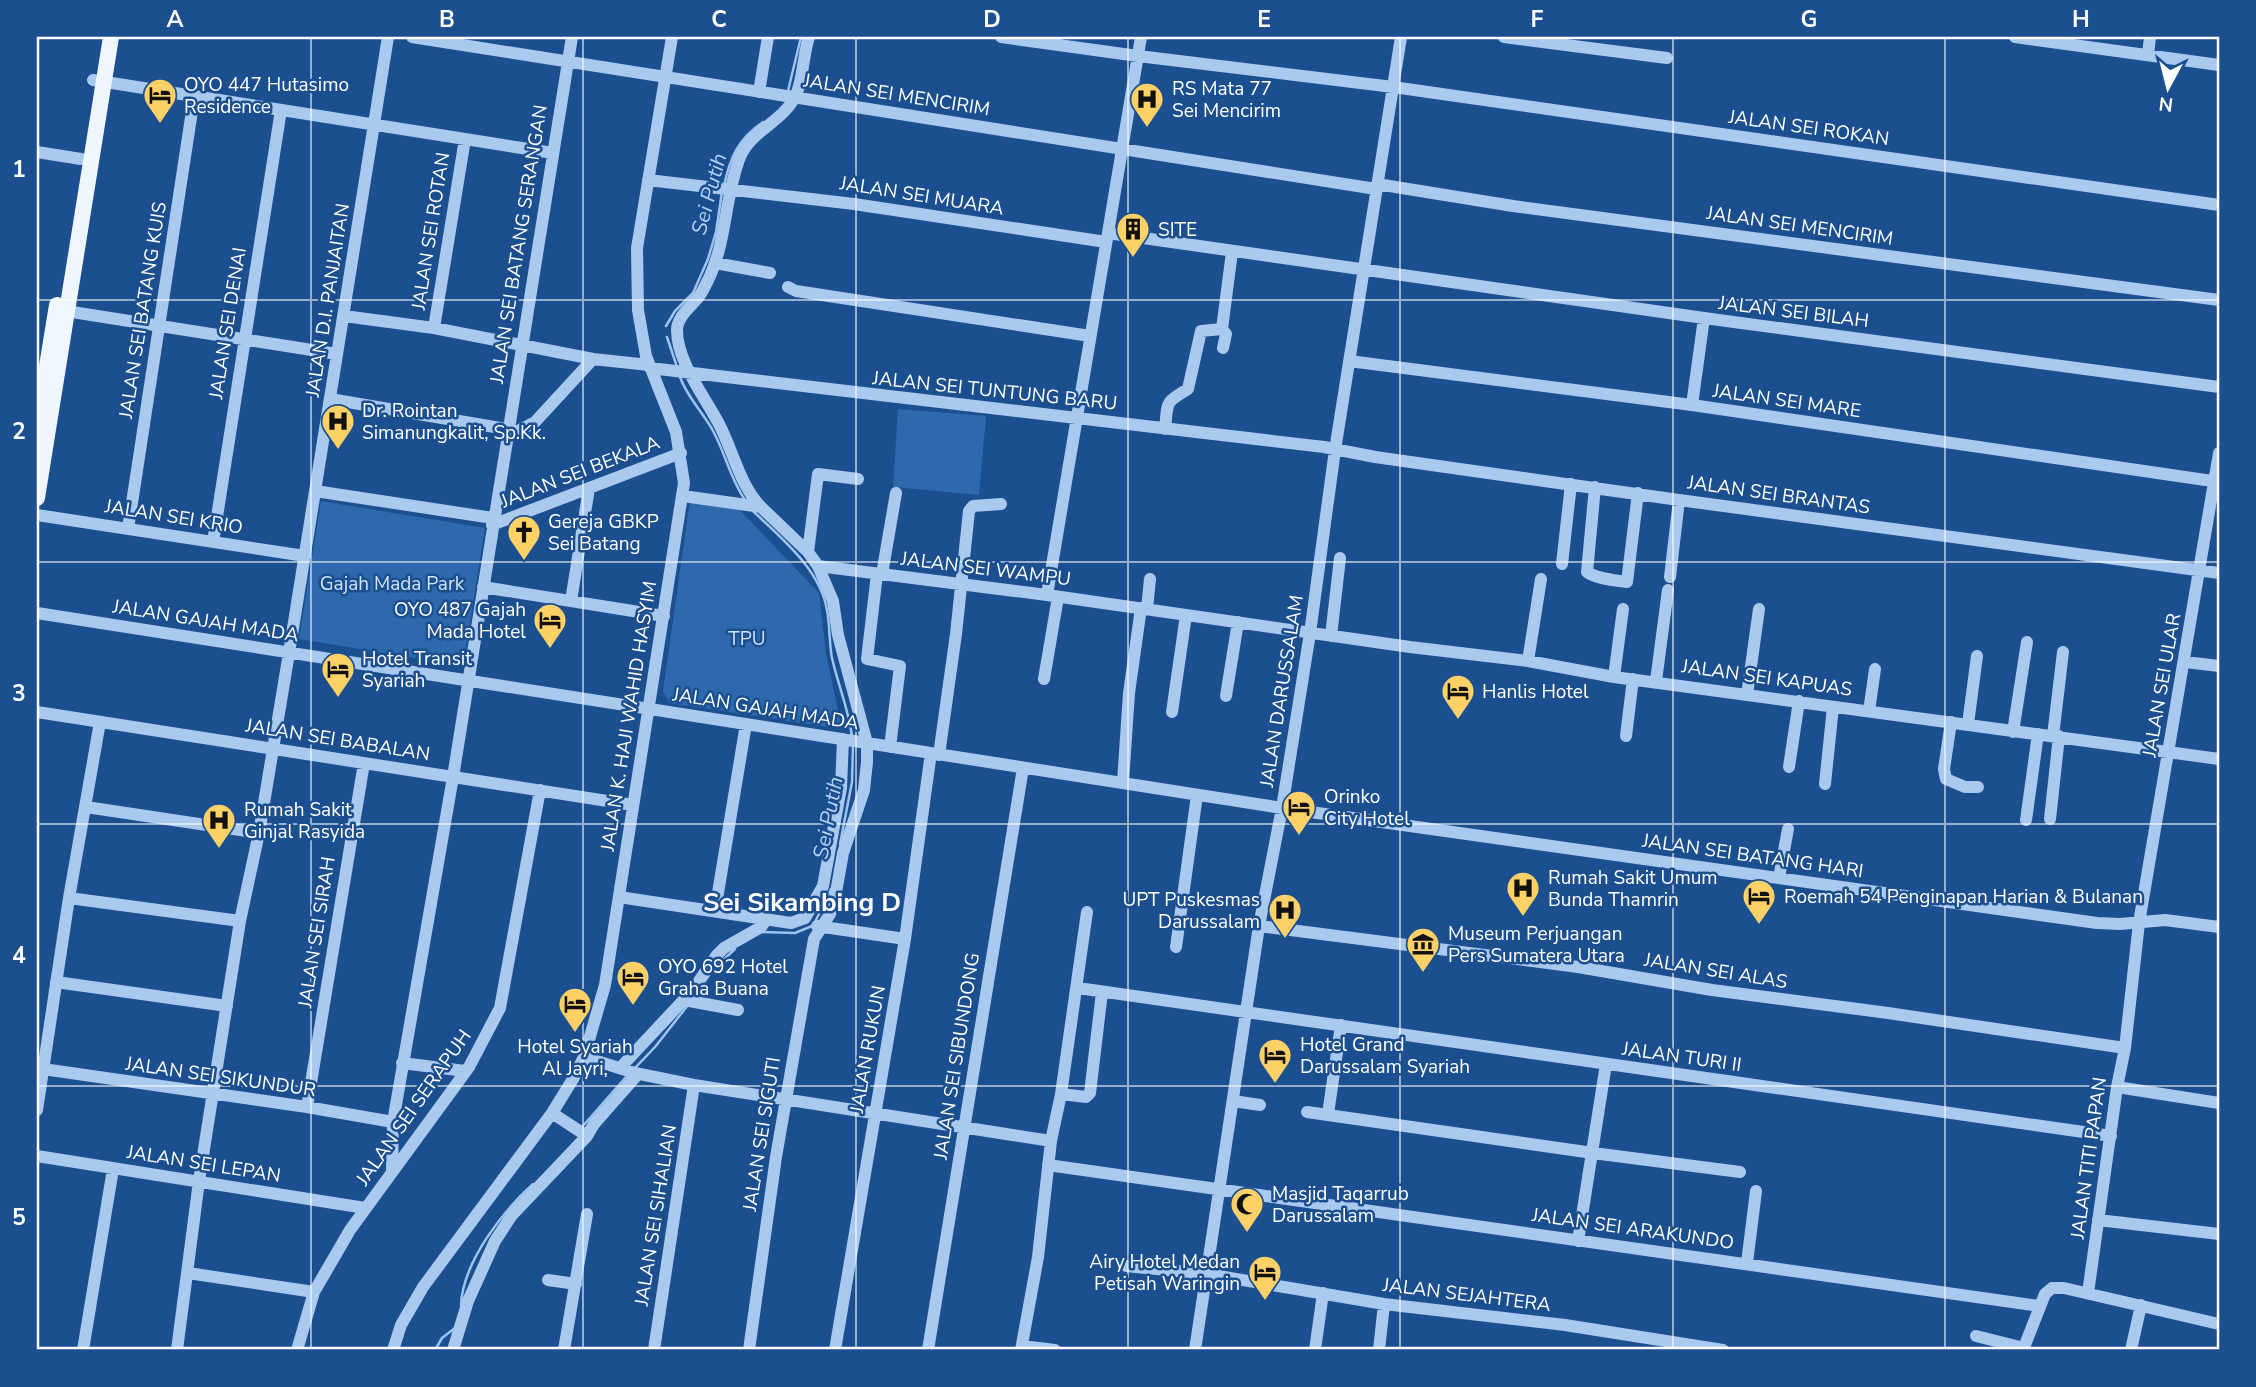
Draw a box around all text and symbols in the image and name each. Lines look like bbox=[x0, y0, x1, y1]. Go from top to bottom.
text: A bbox=[166, 4, 184, 35]
text: B bbox=[439, 4, 455, 35]
text: C bbox=[711, 4, 727, 35]
text: D bbox=[983, 4, 1001, 35]
text: E bbox=[1257, 4, 1271, 35]
text: F bbox=[1531, 4, 1544, 35]
text: G bbox=[1801, 4, 1817, 35]
text: H bbox=[2072, 4, 2090, 35]
north arrow bbox=[2134, 52, 2204, 122]
street label: JALAN SEI MENCIRIM bbox=[801, 67, 992, 123]
place label: OYO 447 Hutasimo Residence bbox=[184, 72, 349, 120]
hotel icon: OYO 447 Hutasimo Residence bbox=[141, 76, 179, 125]
place label: RS Mata 77 Sei Mencirim bbox=[1172, 76, 1281, 124]
hospital icon: RS Mata 77 Sei Mencirim bbox=[1128, 80, 1166, 129]
text: N bbox=[2157, 90, 2175, 118]
street label: JALAN SEI BATANG SERANGAN bbox=[484, 103, 554, 386]
street label: JALAN SEI ROKAN bbox=[1726, 104, 1891, 152]
street label: JALAN SEI ROTAN bbox=[406, 150, 456, 313]
water label: Sei Putih bbox=[685, 150, 733, 238]
text: 1 bbox=[12, 154, 26, 185]
street label: JALAN SEI MUARA bbox=[837, 170, 1006, 222]
street label: JALAN SEI BATANG KUIS bbox=[113, 200, 173, 421]
street label: JALAN SEI MENCIRIM bbox=[1704, 200, 1895, 252]
street label: JALAN D.I. PANJAITAN bbox=[300, 201, 356, 400]
building icon: SITE bbox=[1114, 210, 1152, 259]
place label: SITE bbox=[1158, 217, 1197, 243]
street label: JALAN SEI DENAI bbox=[203, 245, 253, 402]
street label: JALAN SEI BILAH bbox=[1716, 290, 1871, 334]
street label: JALAN SEI TUNTUNG BARU bbox=[870, 365, 1118, 417]
street label: JALAN SEI MARE bbox=[1710, 378, 1863, 424]
place label: Dr. Rointan Simanungkalit, Sp.Kk. bbox=[362, 398, 546, 446]
hospital icon: Dr. Rointan Simanungkalit, Sp.Kk. bbox=[319, 402, 357, 451]
text: 2 bbox=[12, 416, 26, 447]
street label: JALAN SEI BEKALA bbox=[496, 430, 664, 515]
street label: JALAN SEI BRANTAS bbox=[1685, 469, 1872, 521]
street label: JALAN SEI KRIO bbox=[102, 493, 245, 541]
place label: Gereja GBKP Sei Batang bbox=[548, 509, 659, 557]
church icon: Gereja GBKP Sei Batang bbox=[505, 513, 543, 562]
street label: JALAN SEI WAMPU bbox=[898, 546, 1072, 592]
park label: Gajah Mada Park bbox=[320, 571, 465, 597]
street label: JALAN K. HAJI WAHID HASYIM bbox=[595, 579, 663, 854]
street label: JALAN GAJAH MADA bbox=[110, 593, 301, 649]
street label: JALAN DARUSSALAM bbox=[1254, 593, 1310, 790]
place label: OYO 487 Gajah Mada Hotel bbox=[394, 597, 526, 645]
hotel icon: OYO 487 Gajah Mada Hotel bbox=[531, 601, 569, 650]
street label: JALAN SEI ULAR bbox=[2136, 611, 2187, 760]
park label: TPU bbox=[728, 626, 766, 652]
place label: Hotel Transit Syariah bbox=[362, 646, 472, 694]
hotel icon: Hotel Transit Syariah bbox=[319, 650, 357, 699]
street label: JALAN SEI KAPUAS bbox=[1679, 653, 1854, 703]
hotel icon: Hanlis Hotel bbox=[1439, 672, 1477, 721]
text: 3 bbox=[12, 678, 26, 709]
place label: Hanlis Hotel bbox=[1482, 679, 1589, 705]
street label: JALAN GAJAH MADA bbox=[670, 681, 861, 737]
street label: JALAN SEI BABALAN bbox=[243, 712, 432, 767]
water label: Sei Putih bbox=[806, 774, 850, 862]
place label: Orinko City Hotel bbox=[1324, 784, 1410, 832]
hotel icon: Orinko City Hotel bbox=[1280, 788, 1318, 837]
place label: Rumah Sakit Ginjal Rasyida bbox=[244, 797, 365, 845]
hospital icon: Rumah Sakit Ginjal Rasyida bbox=[200, 801, 238, 850]
street label: JALAN SEI BATANG HARI bbox=[1640, 827, 1865, 884]
street label: JALAN SEI SIRAH bbox=[292, 855, 342, 1011]
place label: Rumah Sakit Umum Bunda Thamrin bbox=[1548, 865, 1718, 913]
hospital icon: Rumah Sakit Umum Bunda Thamrin bbox=[1504, 869, 1542, 918]
hotel icon: Roemah 54 Penginapan Harian & Bulanan bbox=[1740, 877, 1778, 926]
place label: Roemah 54 Penginapan Harian & Bulanan bbox=[1784, 884, 2143, 910]
district label: Sei Sikambing D bbox=[703, 885, 901, 920]
place label: UPT Puskesmas Darussalam bbox=[1122, 887, 1260, 935]
hospital icon: UPT Puskesmas Darussalam bbox=[1266, 891, 1304, 940]
place label: Museum Perjuangan Pers Sumatera Utara bbox=[1448, 921, 1625, 969]
museum icon: Museum Perjuangan Pers Sumatera Utara bbox=[1404, 925, 1442, 974]
text: 4 bbox=[12, 940, 26, 971]
street label: JALAN SEI ALAS bbox=[1641, 947, 1789, 995]
street label: JALAN SEI SIBUNDONG bbox=[928, 951, 986, 1162]
place label: OYO 692 Hotel Graha Buana bbox=[658, 954, 788, 1002]
hotel icon: OYO 692 Hotel Graha Buana bbox=[614, 958, 652, 1007]
street label: JALAN RUKUN bbox=[844, 983, 892, 1116]
hotel icon: Hotel Syariah Al Jayri, bbox=[556, 985, 594, 1034]
street label: JALAN SEI SERAPUH bbox=[350, 1024, 477, 1191]
place label: Hotel Grand Darussalam Syariah bbox=[1300, 1032, 1470, 1080]
place label: Hotel Syariah Al Jayri, bbox=[517, 1034, 633, 1082]
hotel icon: Hotel Grand Darussalam Syariah bbox=[1256, 1036, 1294, 1085]
street label: JALAN TURI II bbox=[1620, 1036, 1743, 1078]
street label: JALAN SEI SIKUNDUR bbox=[123, 1051, 318, 1103]
street label: JALAN SEI SIGUTI bbox=[737, 1055, 787, 1214]
street label: JALAN TITI PAPAN bbox=[2065, 1075, 2113, 1242]
street label: JALAN SEI SIHALIAN bbox=[629, 1123, 683, 1309]
street label: JALAN SEI LEPAN bbox=[124, 1139, 283, 1189]
place label: Masjid Taqarrub Darussalam bbox=[1272, 1181, 1409, 1229]
mosque icon: Masjid Taqarrub Darussalam bbox=[1228, 1185, 1266, 1234]
text: 5 bbox=[12, 1202, 26, 1233]
street label: JALAN SEI ARAKUNDO bbox=[1529, 1202, 1736, 1256]
place label: Airy Hotel Medan Petisah Waringin bbox=[1089, 1249, 1240, 1297]
hotel icon: Airy Hotel Medan Petisah Waringin bbox=[1246, 1253, 1284, 1302]
street label: JALAN SEJAHTERA bbox=[1380, 1272, 1552, 1318]

